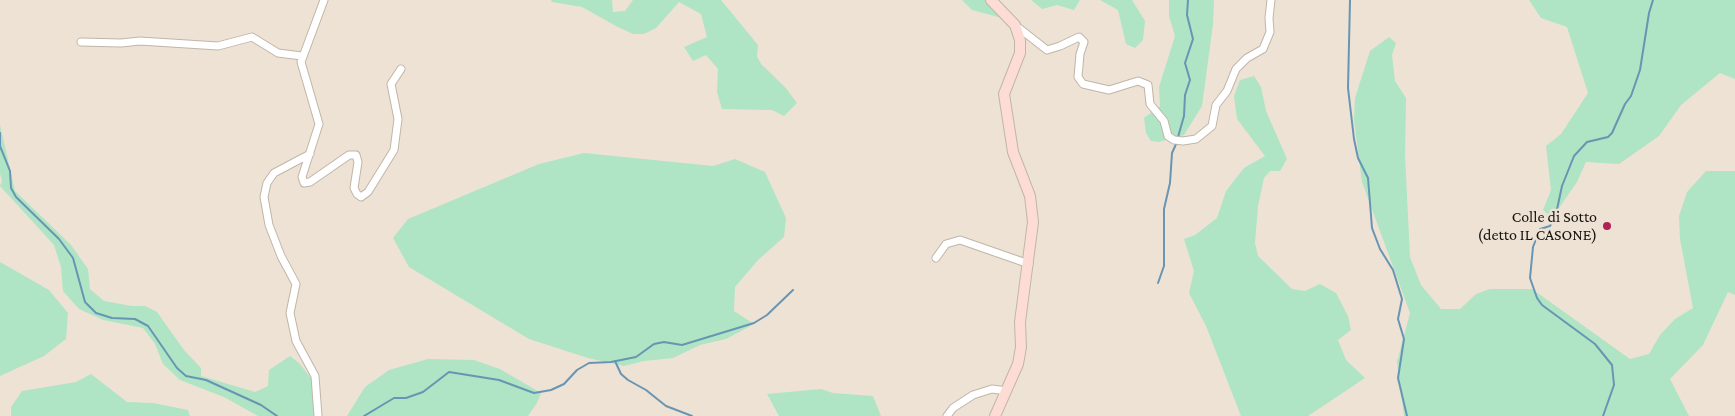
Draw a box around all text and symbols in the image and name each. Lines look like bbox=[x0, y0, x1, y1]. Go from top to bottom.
place label: Colle di Sotto (detto IL CASONE) bbox=[1477, 207, 1597, 245]
marker: Colle di Sotto (detto IL CASONE) bbox=[1601, 220, 1613, 232]

